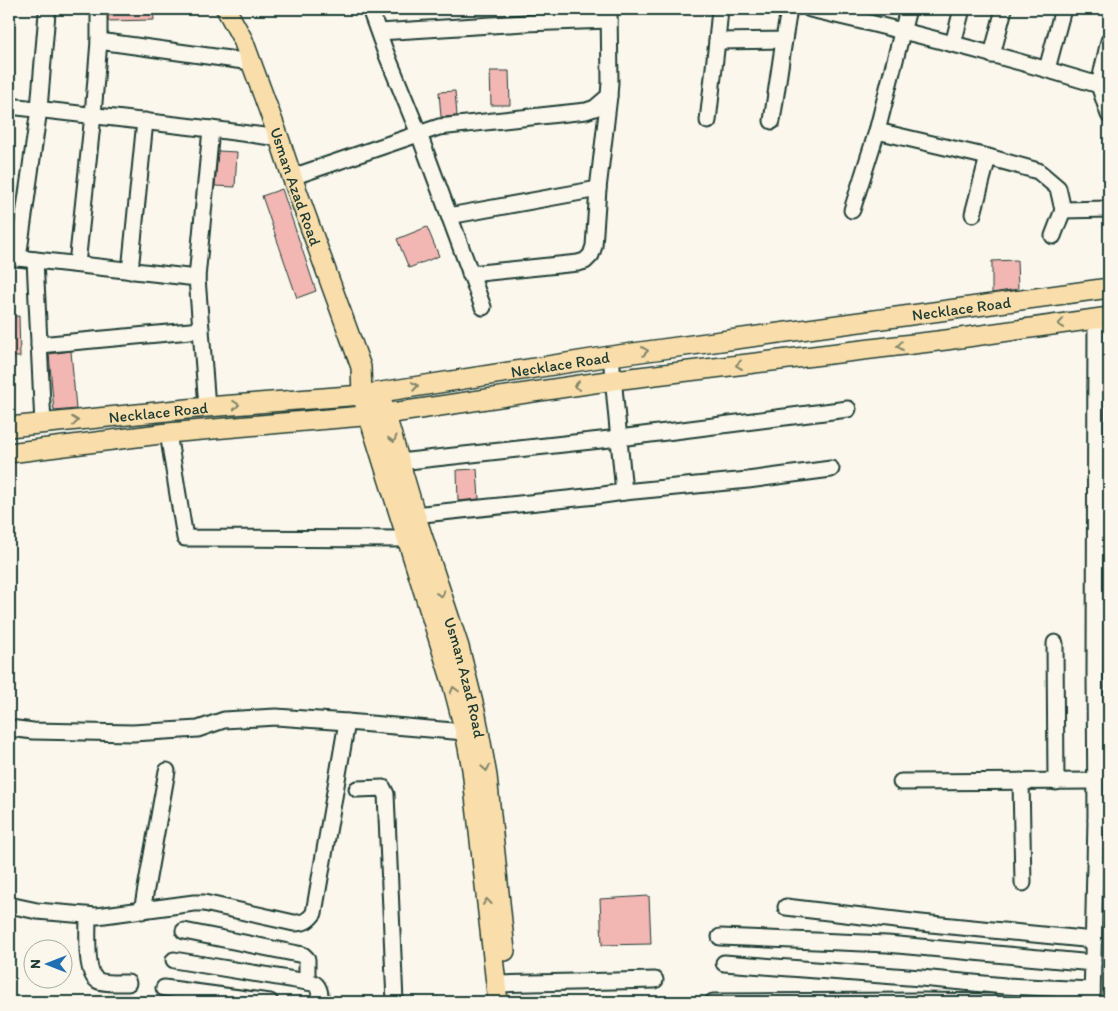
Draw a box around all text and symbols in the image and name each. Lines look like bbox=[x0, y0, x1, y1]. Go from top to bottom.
street label: Usman Azad Road bbox=[266, 125, 325, 249]
street label: Necklace Road bbox=[911, 292, 1012, 325]
one-way arrow bbox=[1057, 318, 1065, 328]
one-way arrow bbox=[896, 340, 904, 351]
one-way arrow bbox=[641, 346, 649, 357]
street label: Necklace Road bbox=[510, 347, 611, 382]
one-way arrow bbox=[734, 359, 742, 370]
one-way arrow bbox=[573, 380, 582, 390]
one-way arrow bbox=[411, 382, 420, 392]
street label: Necklace Road bbox=[108, 398, 209, 427]
one-way arrow bbox=[233, 399, 241, 410]
one-way arrow bbox=[71, 416, 79, 427]
one-way arrow bbox=[387, 434, 397, 443]
one-way arrow bbox=[435, 589, 445, 598]
street label: Usman Azad Road bbox=[440, 615, 489, 740]
one-way arrow bbox=[449, 685, 460, 694]
one-way arrow bbox=[481, 764, 491, 772]
one-way arrow bbox=[482, 897, 493, 905]
north arrow bbox=[22, 938, 72, 988]
text: N bbox=[27, 959, 44, 969]

